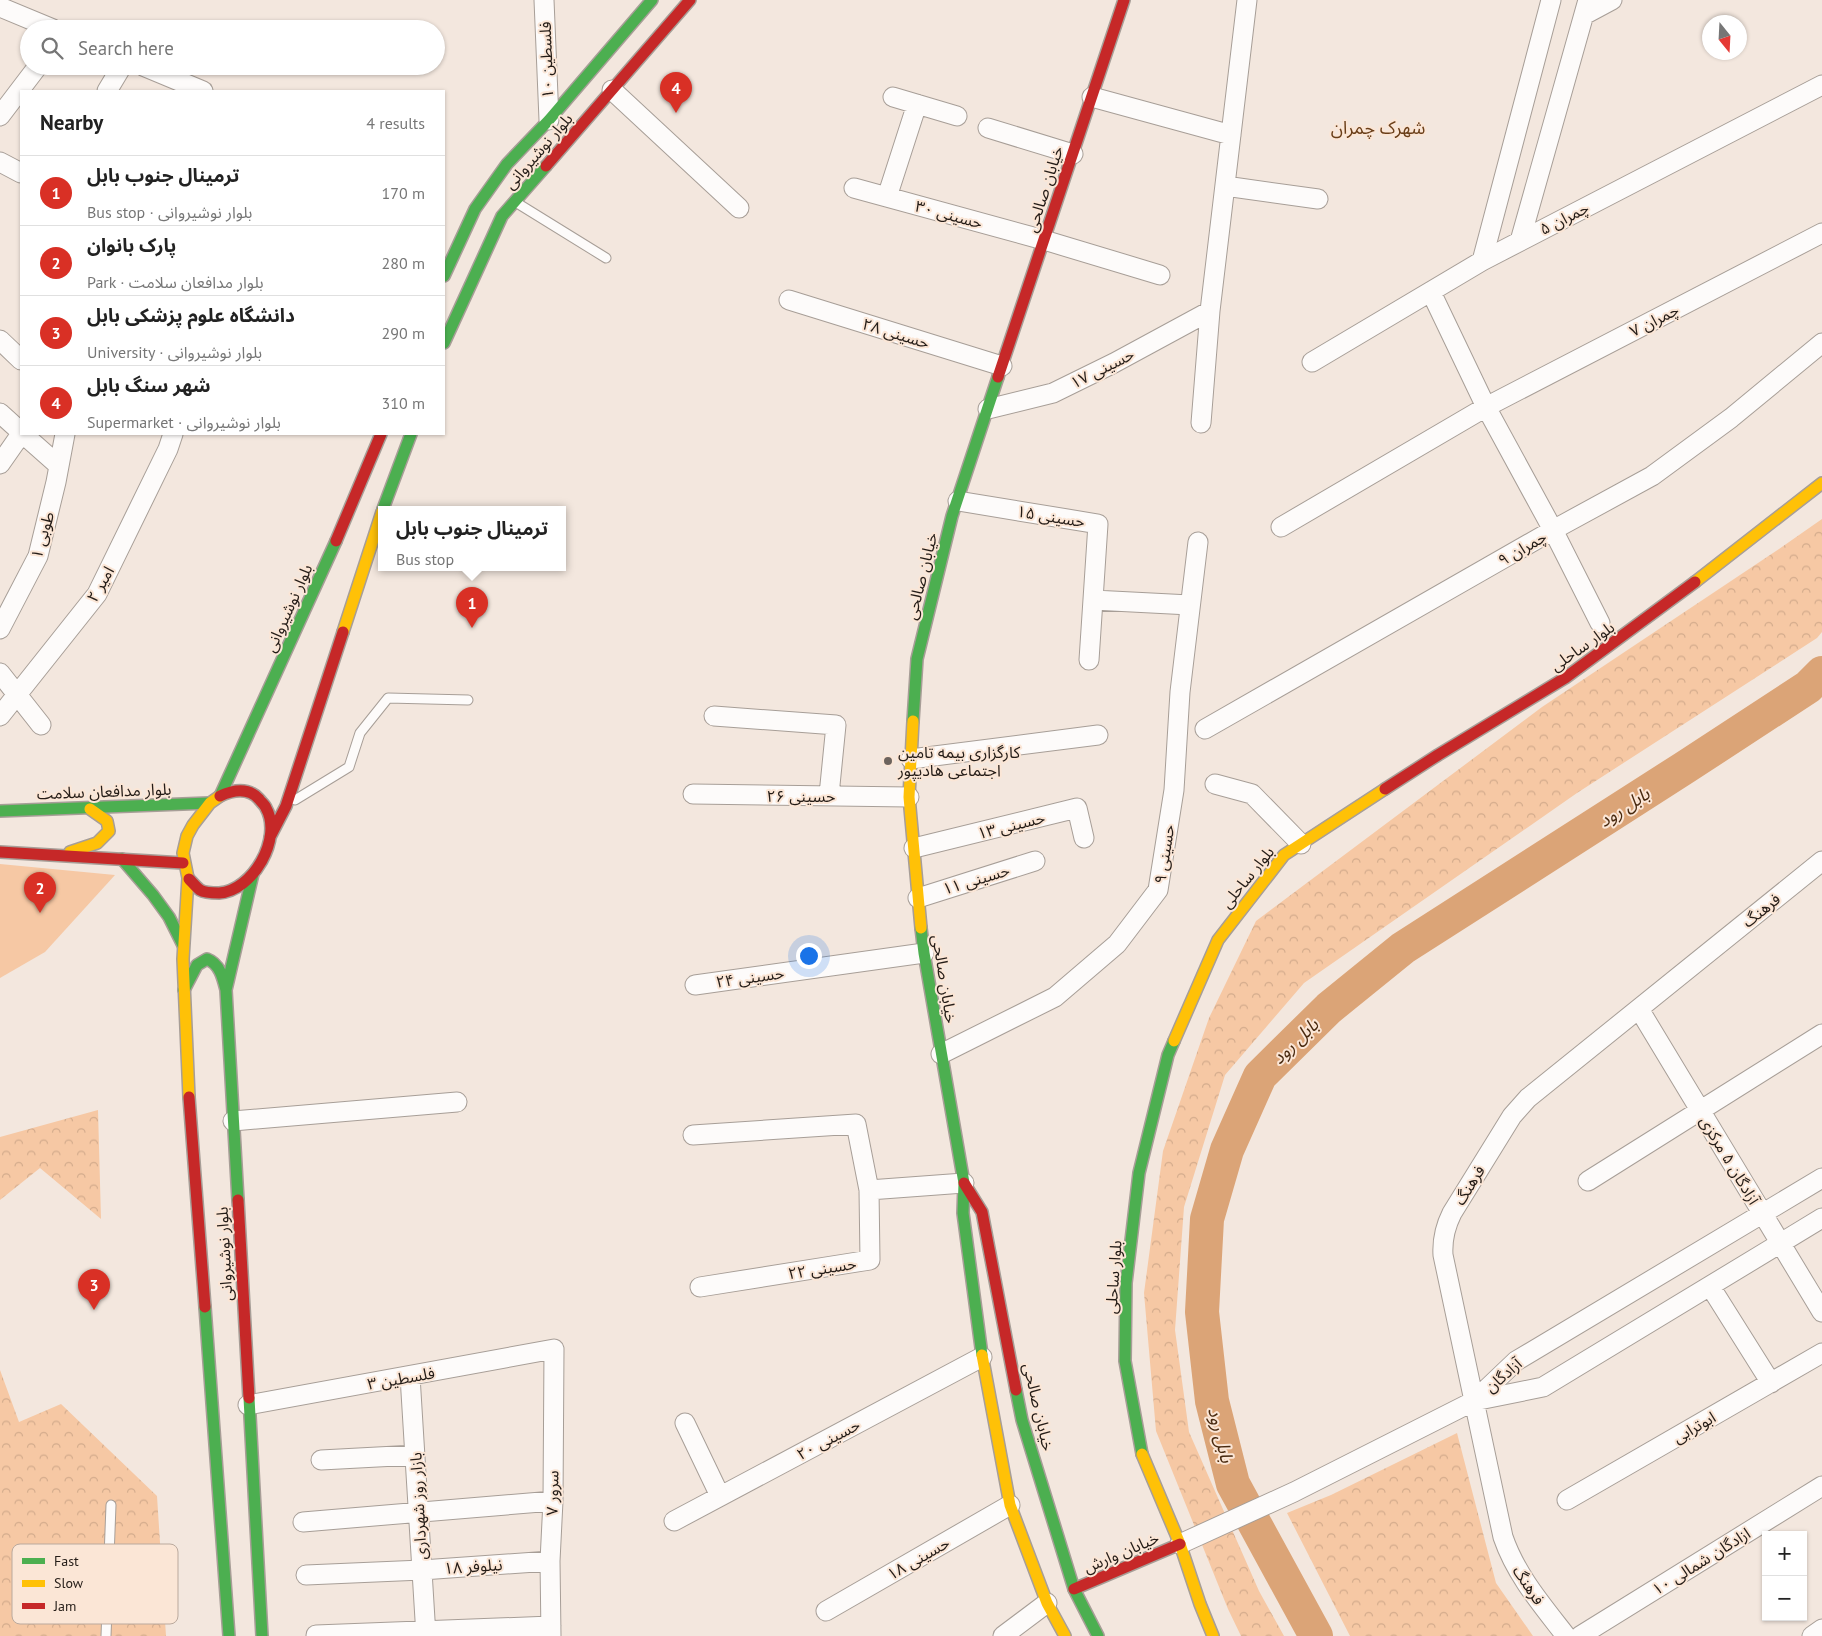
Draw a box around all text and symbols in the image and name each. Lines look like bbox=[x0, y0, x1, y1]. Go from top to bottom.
north arrow bbox=[1702, 15, 1747, 60]
search box bbox=[20, 20, 445, 75]
street label: فلسطین ۱۰ bbox=[535, 21, 557, 99]
icon: search bbox=[38, 34, 66, 62]
text: Search here bbox=[78, 36, 174, 60]
pin: 4 bbox=[660, 72, 692, 113]
text: Nearby bbox=[40, 109, 103, 136]
street label: بلوار نوشیروانی bbox=[500, 109, 576, 193]
text: 4 results bbox=[366, 113, 425, 133]
district label: شهرک چمران bbox=[1331, 116, 1425, 139]
street label: خيابان صالحی bbox=[1021, 143, 1067, 235]
text: ترمینال جنوب بابل bbox=[87, 163, 239, 187]
text: 1 bbox=[51, 183, 61, 203]
text: 170 m bbox=[382, 183, 425, 203]
street label: حسینی ۳۰ bbox=[913, 195, 985, 233]
street label: چمران ۵ bbox=[1536, 197, 1593, 240]
text: Bus stop · بلوار نوشیروانی bbox=[87, 202, 252, 222]
text: پارک بانوان bbox=[87, 233, 176, 257]
text: 2 bbox=[51, 253, 61, 273]
text: 280 m bbox=[382, 253, 425, 273]
text: Park · بلوار مدافعان سلامت bbox=[87, 272, 264, 292]
street label: چمران ۷ bbox=[1626, 299, 1683, 342]
text: دانشگاه علوم پزشکی بابل bbox=[87, 303, 295, 327]
street label: حسینی ۲۸ bbox=[860, 313, 932, 353]
text: 3 bbox=[51, 323, 61, 343]
text: 290 m bbox=[382, 323, 425, 343]
text: University · بلوار نوشیروانی bbox=[87, 342, 262, 362]
street label: حسینی ۱۷ bbox=[1067, 343, 1137, 393]
text: شهر سنگ بابل bbox=[87, 373, 211, 397]
text: 4 bbox=[51, 393, 61, 413]
text: 310 m bbox=[382, 393, 425, 413]
text: Supermarket · بلوار نوشیروانی bbox=[87, 412, 281, 432]
street label: حسینی ۱۵ bbox=[1015, 501, 1087, 531]
popup bbox=[378, 506, 566, 571]
street label: طوبی ۱ bbox=[26, 509, 58, 561]
text: ترمینال جنوب بابل bbox=[396, 516, 548, 540]
street label: چمران ۹ bbox=[1494, 526, 1550, 571]
street label: خيابان صالحی bbox=[900, 530, 942, 622]
text: Bus stop bbox=[396, 549, 454, 569]
street label: بلوار نوشیروانی bbox=[260, 561, 316, 655]
street label: امیر ۲ bbox=[82, 563, 118, 605]
pin: 1 bbox=[456, 587, 488, 628]
street label: بلوار ساحلی bbox=[1546, 617, 1618, 675]
place label: کارگزاری بیمه تامین اجتماعی هادیپور bbox=[897, 742, 1021, 781]
marker: کارگزاری بیمه تامین اجتماعی هادیپور bbox=[882, 755, 894, 767]
street label: بلوار مدافعان سلامت bbox=[36, 779, 172, 803]
water label: بابل رود bbox=[1594, 782, 1654, 832]
street label: حسینی ۲۶ bbox=[767, 786, 835, 806]
street label: حسینی ۱۳ bbox=[975, 807, 1047, 843]
street label: حسینی ٩ bbox=[1149, 823, 1179, 885]
street label: بلوار ساحلی bbox=[1216, 842, 1278, 912]
street label: حسینی ۱۱ bbox=[940, 859, 1012, 899]
pin: 2 bbox=[24, 872, 56, 913]
street label: فرهنگ bbox=[1738, 889, 1784, 931]
street label: خيابان صالحی bbox=[928, 933, 962, 1025]
your location bbox=[796, 943, 822, 969]
street label: حسینی ۲۴ bbox=[715, 962, 785, 992]
water label: بابل رود bbox=[1267, 1013, 1323, 1069]
street label: آزادگان ۵ مرکزی bbox=[1696, 1112, 1765, 1209]
street label: فرهنگ bbox=[1449, 1161, 1489, 1209]
street label: بلوار نوشیروانی bbox=[212, 1206, 236, 1302]
street label: بلوار ساحلی bbox=[1100, 1239, 1126, 1315]
street label: حسینی ۲۲ bbox=[786, 1253, 858, 1283]
pin: 3 bbox=[78, 1269, 110, 1310]
street label: آزادگان bbox=[1480, 1353, 1527, 1397]
street label: خيابان صالحی bbox=[1019, 1361, 1059, 1453]
street label: فلسطین ۳ bbox=[366, 1362, 436, 1394]
water label: بابل رود bbox=[1203, 1405, 1239, 1465]
street label: ابوترابی bbox=[1669, 1407, 1719, 1447]
street label: حسینی ٢٠ bbox=[793, 1414, 863, 1464]
street label: بازار روز شهرداری bbox=[405, 1452, 431, 1560]
street label: سرور ۷ bbox=[542, 1470, 562, 1516]
street label: ازادگان شمالی ۱۰ bbox=[1648, 1523, 1754, 1599]
street label: خیابان وارش bbox=[1080, 1527, 1162, 1577]
map controls bbox=[1762, 1531, 1807, 1621]
button: + bbox=[1762, 1531, 1807, 1576]
street label: حسینی ۱۸ bbox=[883, 1532, 953, 1584]
legend bbox=[12, 1544, 178, 1624]
text: Fast bbox=[54, 1552, 79, 1570]
street label: نیلوفر ۱۸ bbox=[443, 1554, 503, 1578]
street label: فرهنگ bbox=[1509, 1562, 1549, 1608]
text: Slow bbox=[54, 1574, 84, 1592]
button: − bbox=[1762, 1576, 1807, 1621]
text: Jam bbox=[53, 1597, 76, 1615]

